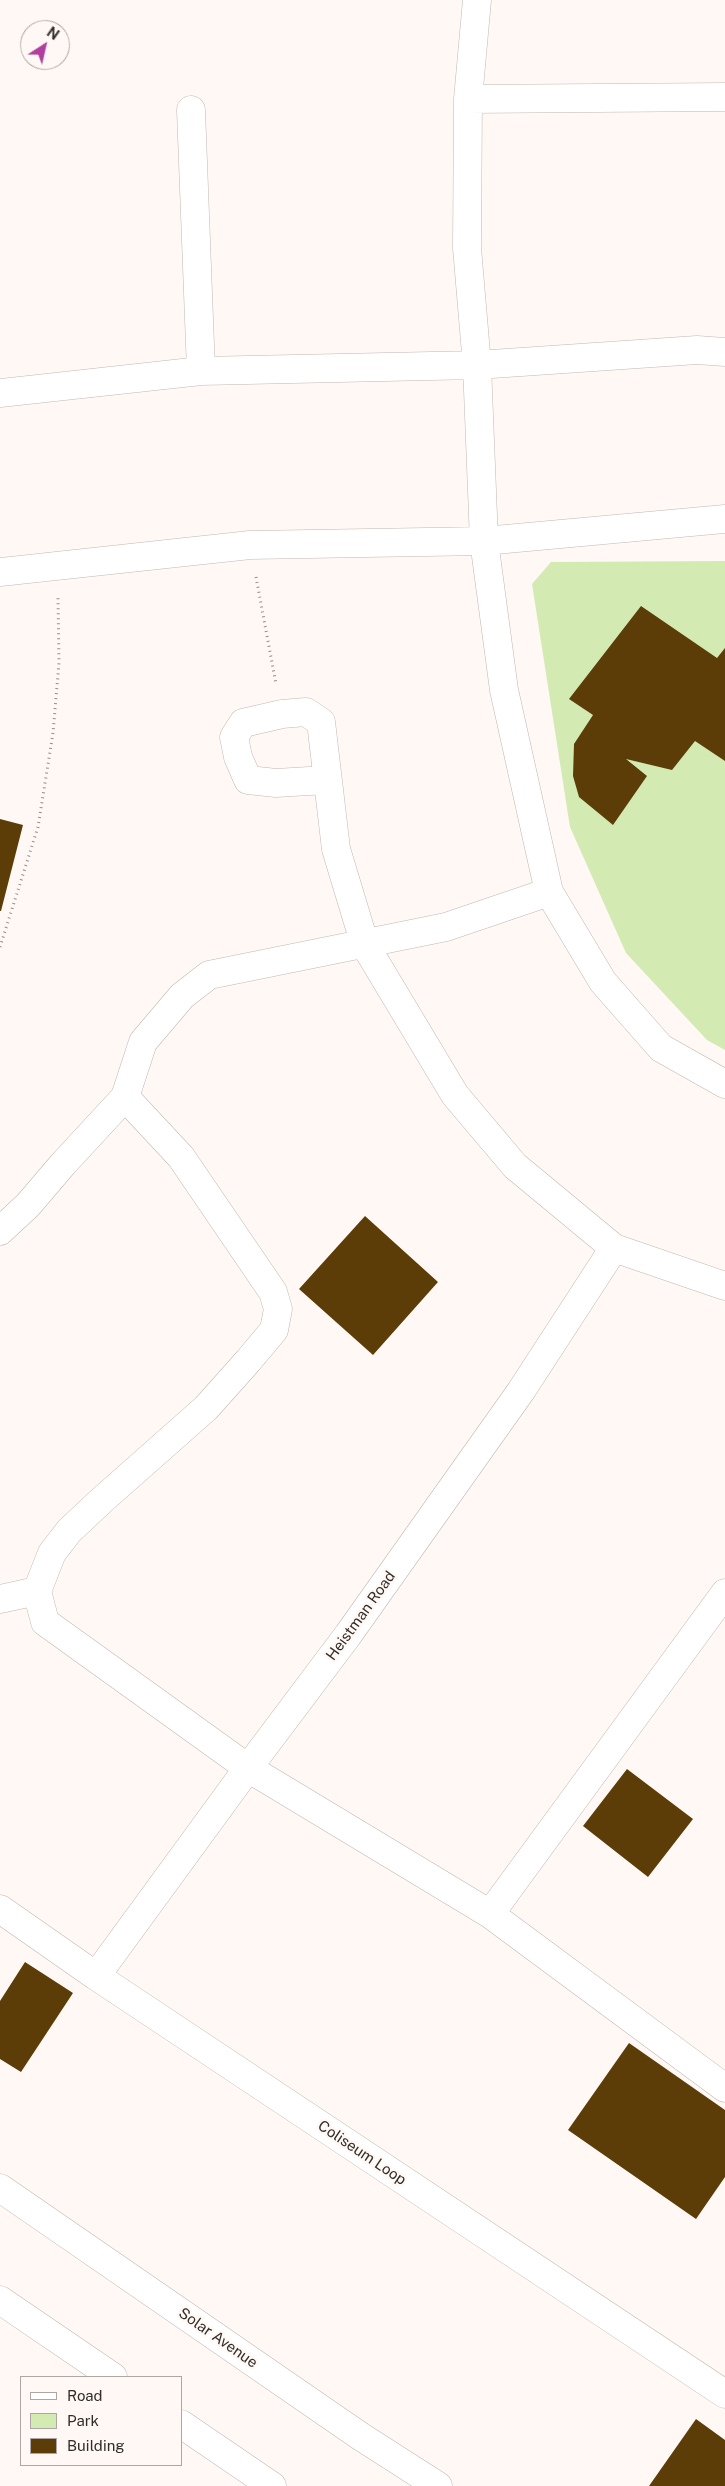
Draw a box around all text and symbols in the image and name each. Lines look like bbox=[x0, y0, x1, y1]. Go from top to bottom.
north arrow bbox=[20, 20, 70, 70]
text: N bbox=[44, 24, 62, 43]
street label: Heistman Road bbox=[323, 1568, 399, 1664]
street label: Coliseum Loop bbox=[314, 2117, 410, 2189]
street label: Solar Avenue bbox=[175, 2304, 261, 2372]
legend bbox=[20, 2376, 182, 2466]
text: Road bbox=[67, 2387, 103, 2404]
text: Park bbox=[67, 2412, 99, 2429]
text: Building bbox=[67, 2437, 125, 2454]

